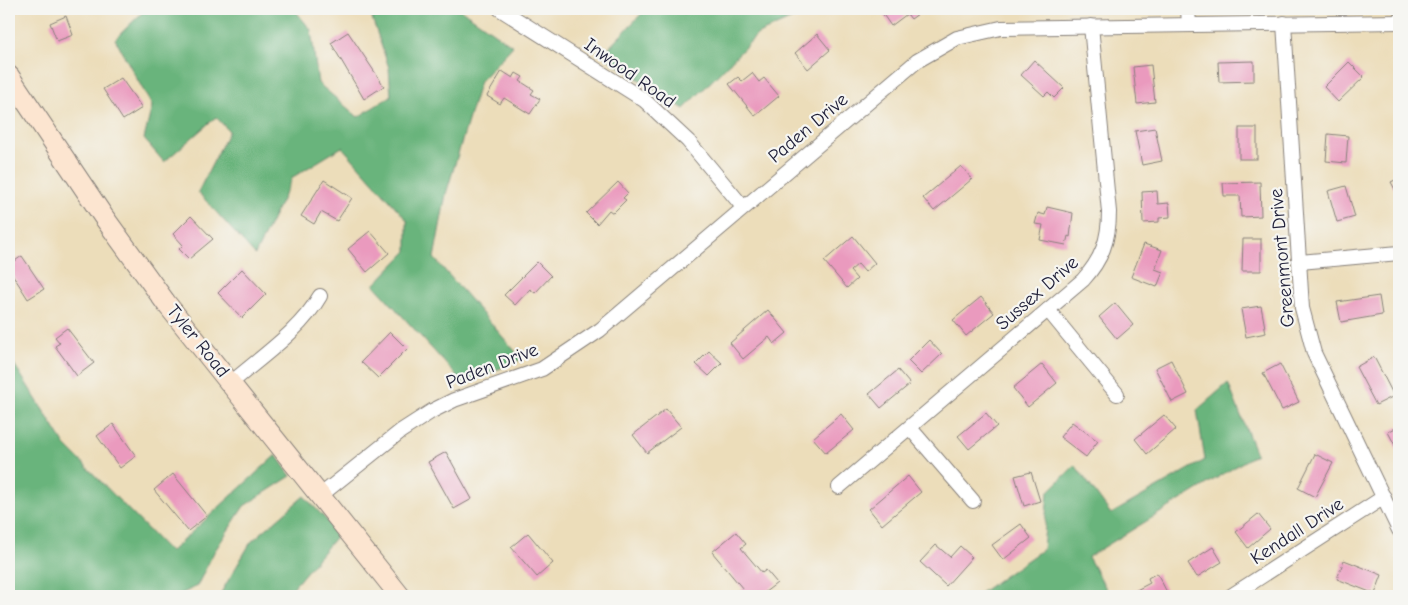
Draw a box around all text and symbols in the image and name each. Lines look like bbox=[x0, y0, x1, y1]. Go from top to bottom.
street label: Inwood Road bbox=[580, 33, 680, 113]
street label: Paden Drive bbox=[764, 88, 852, 168]
street label: Greenmont Drive bbox=[1265, 188, 1299, 328]
street label: Sussex Drive bbox=[991, 251, 1083, 335]
street label: Tyler Road bbox=[162, 300, 234, 382]
street label: Paden Drive bbox=[443, 338, 541, 394]
street label: Kendall Drive bbox=[1247, 493, 1347, 569]

